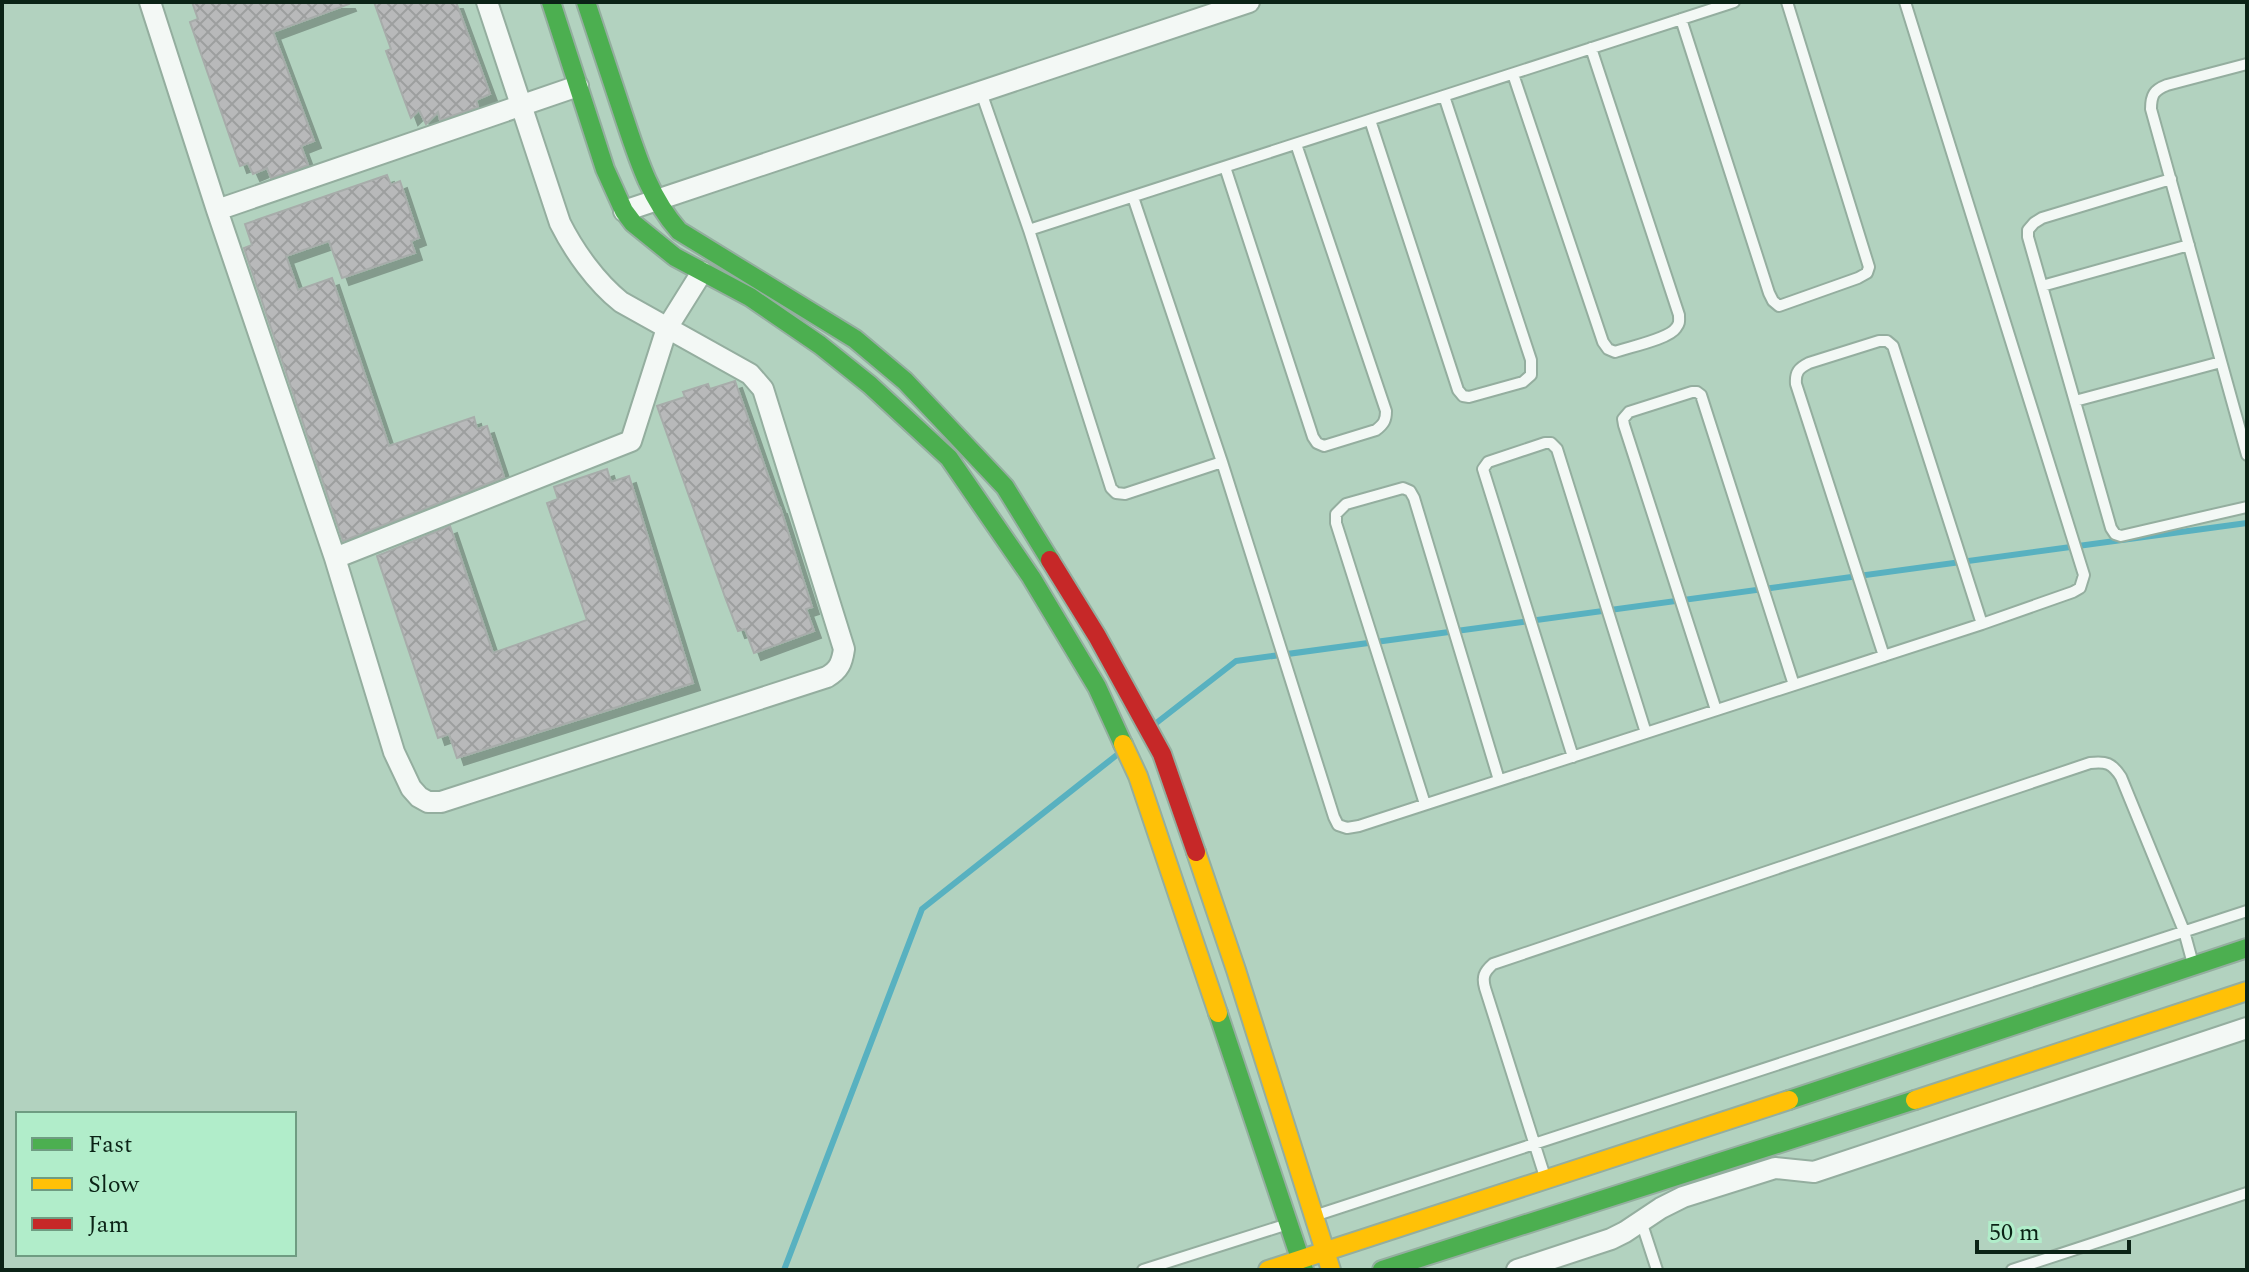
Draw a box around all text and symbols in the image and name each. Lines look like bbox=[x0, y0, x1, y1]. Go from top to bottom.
legend bbox=[16, 1112, 296, 1256]
text: Fast bbox=[88, 1127, 133, 1163]
text: Slow bbox=[88, 1167, 140, 1203]
scale bar bbox=[1977, 1204, 2129, 1254]
text: Jam bbox=[88, 1207, 129, 1243]
text: 50 m bbox=[1989, 1215, 2040, 1251]

